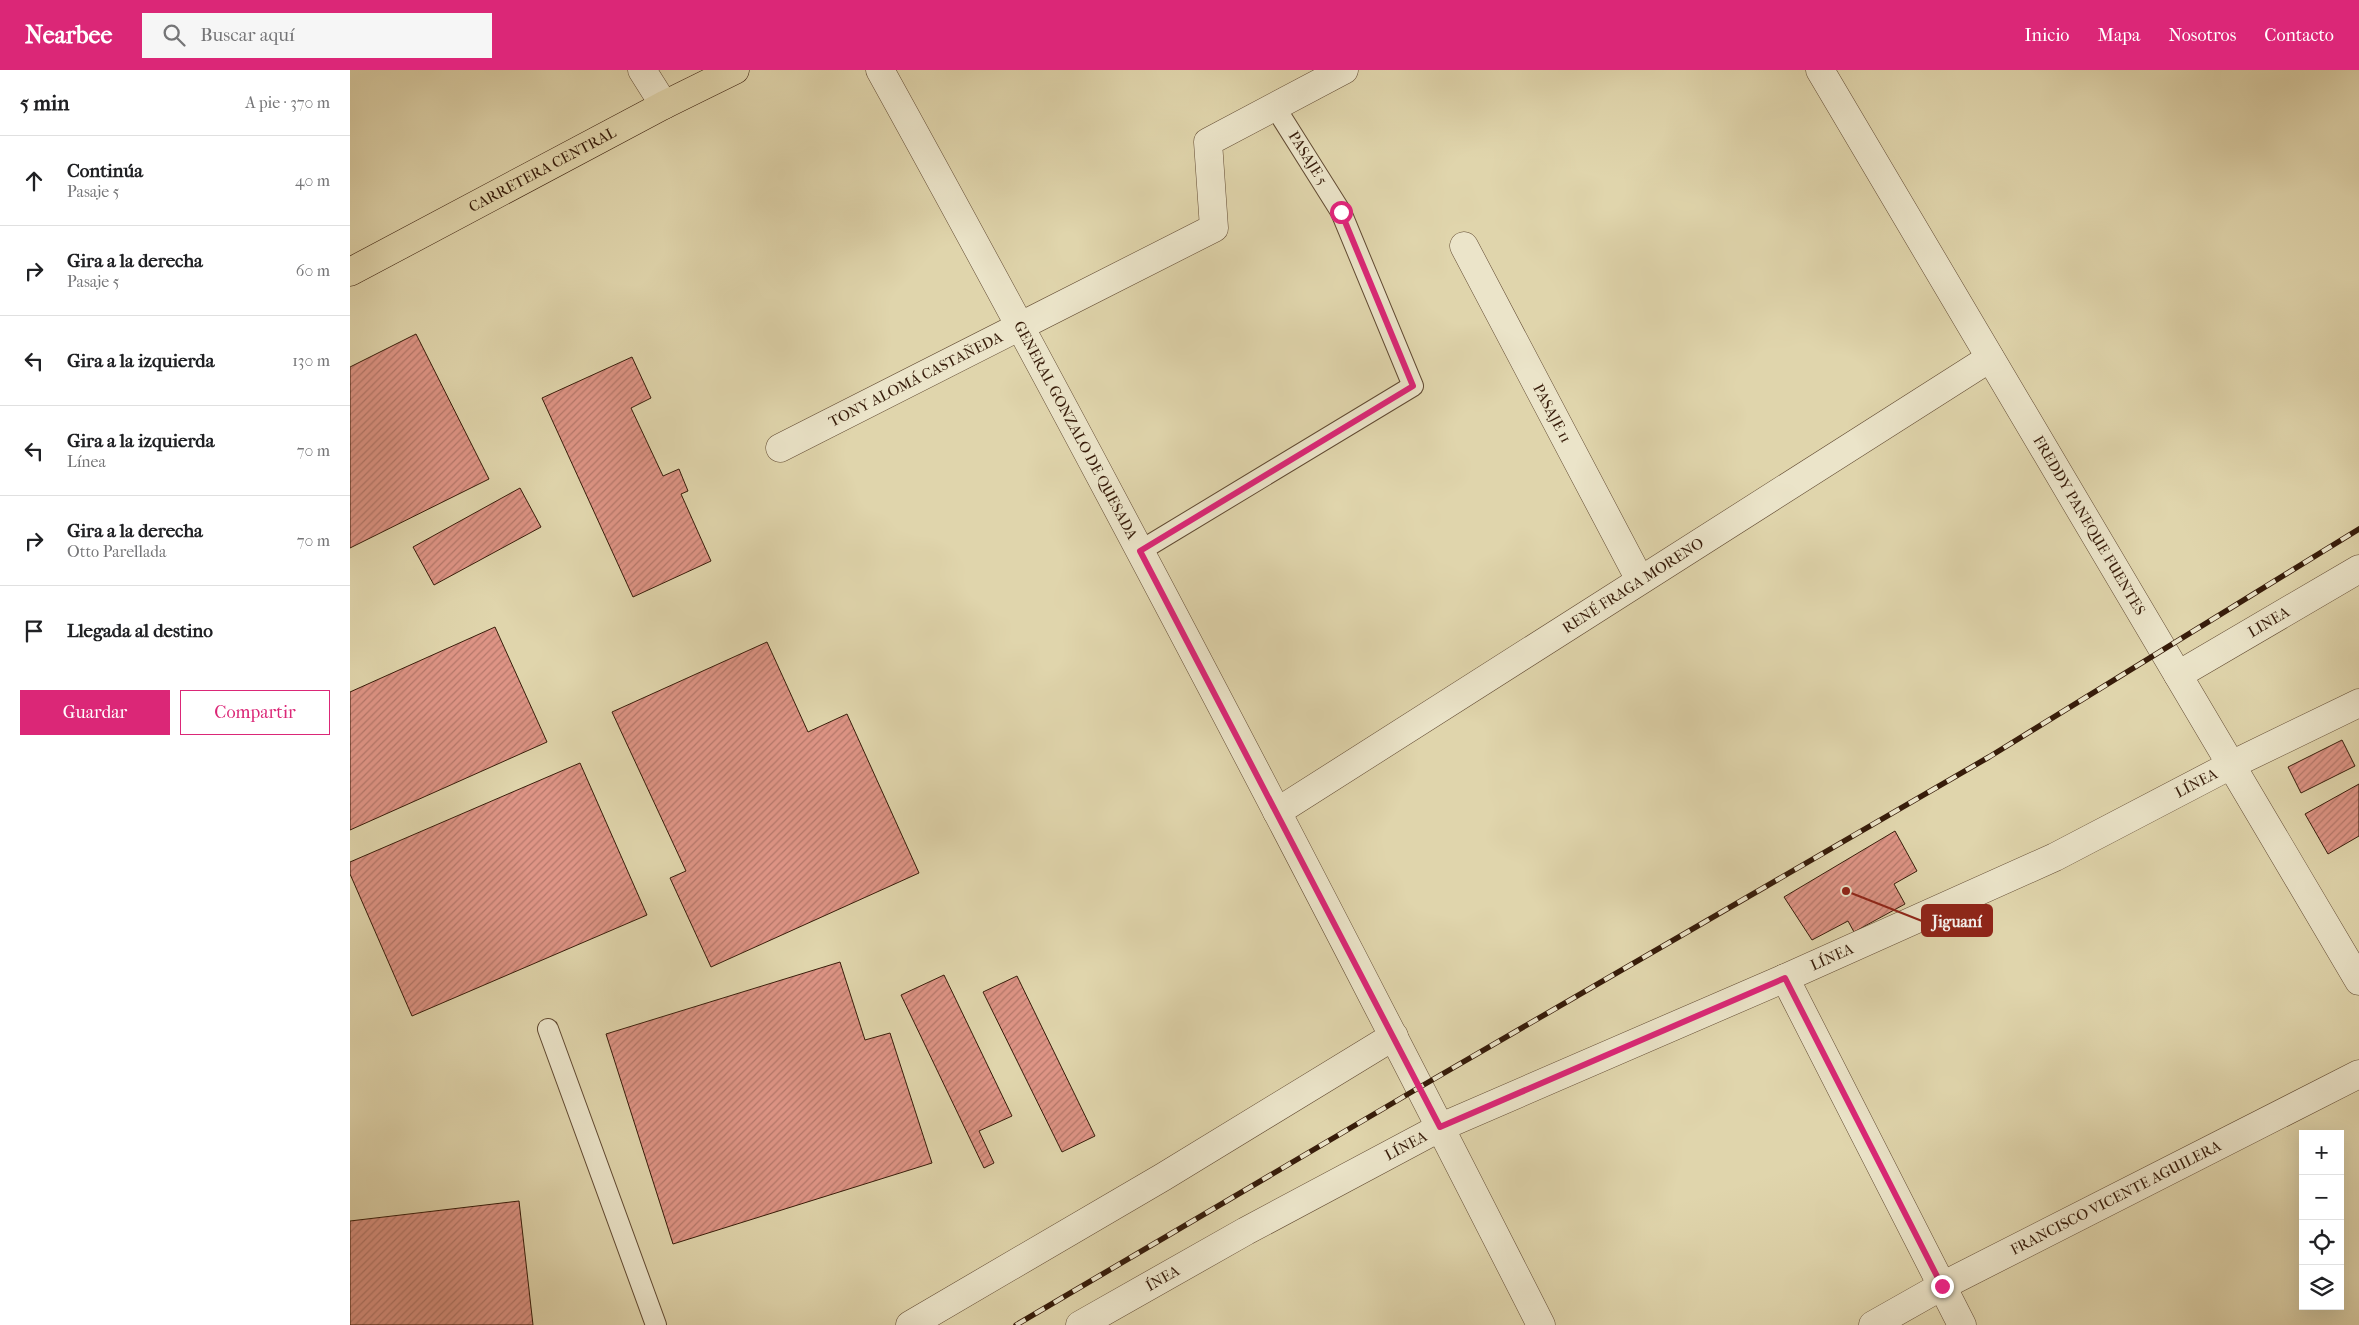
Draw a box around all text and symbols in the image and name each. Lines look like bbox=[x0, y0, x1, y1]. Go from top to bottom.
search box bbox=[142, 13, 492, 58]
text: Nearbee bbox=[25, 21, 112, 49]
icon: search bbox=[160, 21, 188, 49]
text: Buscar aquí bbox=[200, 24, 295, 46]
text: Inicio bbox=[2025, 25, 2070, 46]
text: Mapa bbox=[2098, 25, 2140, 46]
text: Nosotros bbox=[2168, 25, 2236, 46]
text: Contacto bbox=[2264, 25, 2334, 46]
text: 5 min bbox=[20, 91, 69, 115]
text: A pie · 370 m bbox=[245, 93, 330, 112]
street label: CARRETERA CENTRAL bbox=[466, 123, 619, 216]
street label: PASAJE 5 bbox=[1284, 128, 1332, 188]
text: Continúa bbox=[67, 160, 143, 182]
icon: ahead bbox=[20, 167, 48, 195]
text: 40 m bbox=[295, 171, 330, 190]
text: Pasaje 5 bbox=[67, 182, 120, 201]
route start bbox=[1330, 201, 1353, 224]
text: Gira a la derecha bbox=[67, 250, 203, 272]
icon: right bbox=[20, 257, 48, 285]
text: 60 m bbox=[296, 261, 330, 280]
text: Pasaje 5 bbox=[67, 272, 120, 291]
street label: GENERAL GONZALO DE QUESADA bbox=[1010, 318, 1142, 543]
street label: TONY ALOMÁ CASTAÑEDA bbox=[826, 328, 1006, 431]
icon: left bbox=[20, 347, 48, 375]
text: Gira a la izquierda bbox=[67, 350, 214, 372]
text: 130 m bbox=[292, 351, 330, 370]
street label: PASAJE 11 bbox=[1529, 381, 1575, 446]
text: Gira a la izquierda bbox=[67, 430, 214, 452]
street label: FREDDY PANEQUE FUENTES bbox=[2029, 432, 2150, 618]
icon: left bbox=[20, 437, 48, 465]
text: 70 m bbox=[297, 441, 330, 460]
text: Línea bbox=[67, 452, 106, 471]
text: Gira a la derecha bbox=[67, 520, 203, 542]
icon: right bbox=[20, 527, 48, 555]
text: 70 m bbox=[297, 531, 330, 550]
street label: RENÉ FRAGA MORENO bbox=[1559, 534, 1707, 637]
text: Otto Parellada bbox=[67, 542, 166, 561]
street label: LINEA bbox=[2245, 603, 2293, 641]
icon: arrive bbox=[20, 617, 48, 645]
text: Llegada al destino bbox=[67, 620, 213, 642]
button: Guardar bbox=[20, 690, 170, 735]
button: Compartir bbox=[180, 690, 330, 735]
street label: LÍNEA bbox=[2172, 765, 2221, 802]
callout: Jiguaní bbox=[1922, 905, 1992, 936]
text: Jiguaní bbox=[1930, 912, 1983, 932]
street label: LÍNEA bbox=[1808, 939, 1856, 974]
street label: LÍNEA bbox=[1382, 1127, 1430, 1164]
map controls bbox=[2299, 1130, 2344, 1310]
button: + bbox=[2299, 1130, 2344, 1175]
street label: FRANCISCO VICENTE AGUILERA bbox=[2007, 1137, 2224, 1259]
button: − bbox=[2299, 1175, 2344, 1220]
button: locate bbox=[2299, 1220, 2344, 1265]
street label: ÍNEA bbox=[1143, 1261, 1183, 1295]
button: layers bbox=[2299, 1265, 2344, 1310]
route end bbox=[1931, 1275, 1954, 1298]

